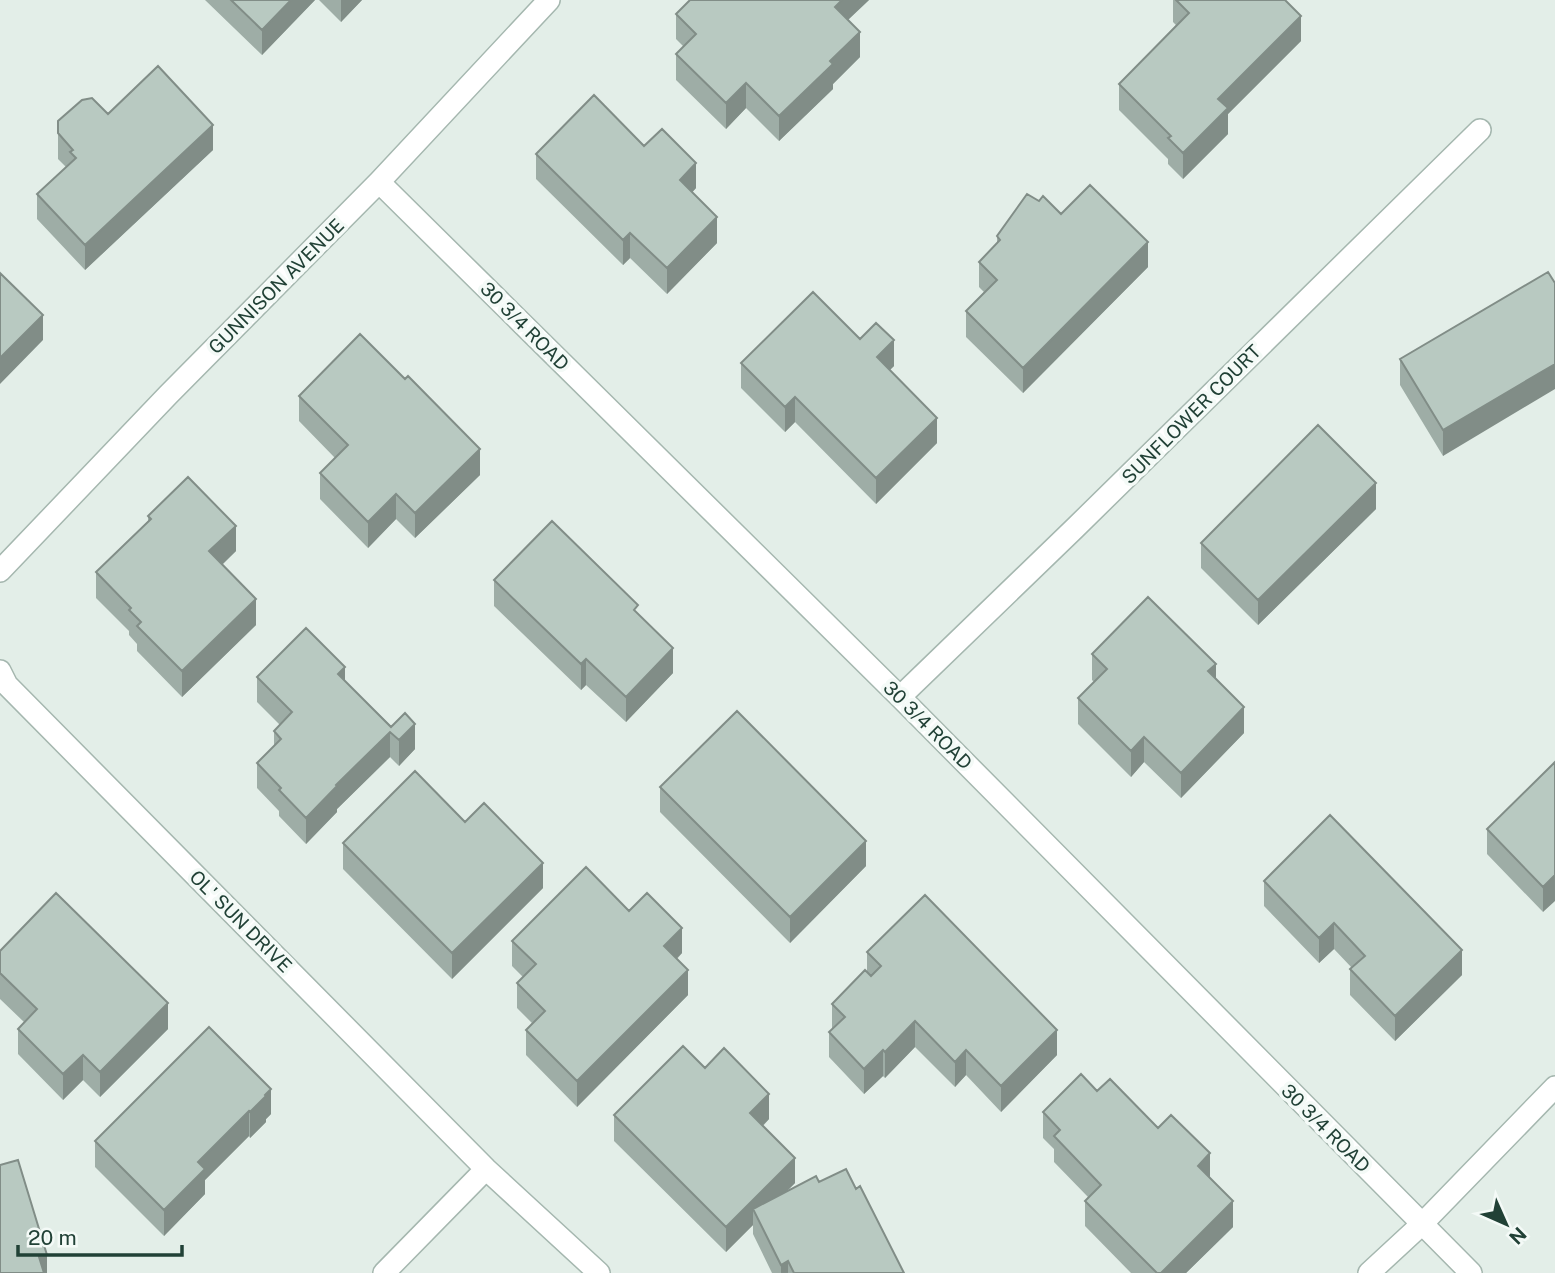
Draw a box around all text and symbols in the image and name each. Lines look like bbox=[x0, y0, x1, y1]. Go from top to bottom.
street label: GUNNISON AVENUE bbox=[204, 214, 348, 358]
street label: 30 3/4 ROAD bbox=[476, 277, 574, 375]
street label: SUNFLOWER COURT bbox=[1117, 340, 1265, 488]
street label: 30 3/4 ROAD bbox=[879, 676, 977, 774]
street label: OL' SUN DRIVE bbox=[185, 865, 297, 977]
street label: 30 3/4 ROAD bbox=[1277, 1079, 1375, 1177]
north arrow bbox=[1471, 1189, 1541, 1259]
scale bar bbox=[18, 1214, 182, 1258]
text: N bbox=[1505, 1223, 1531, 1249]
text: 20 m bbox=[28, 1225, 77, 1250]

